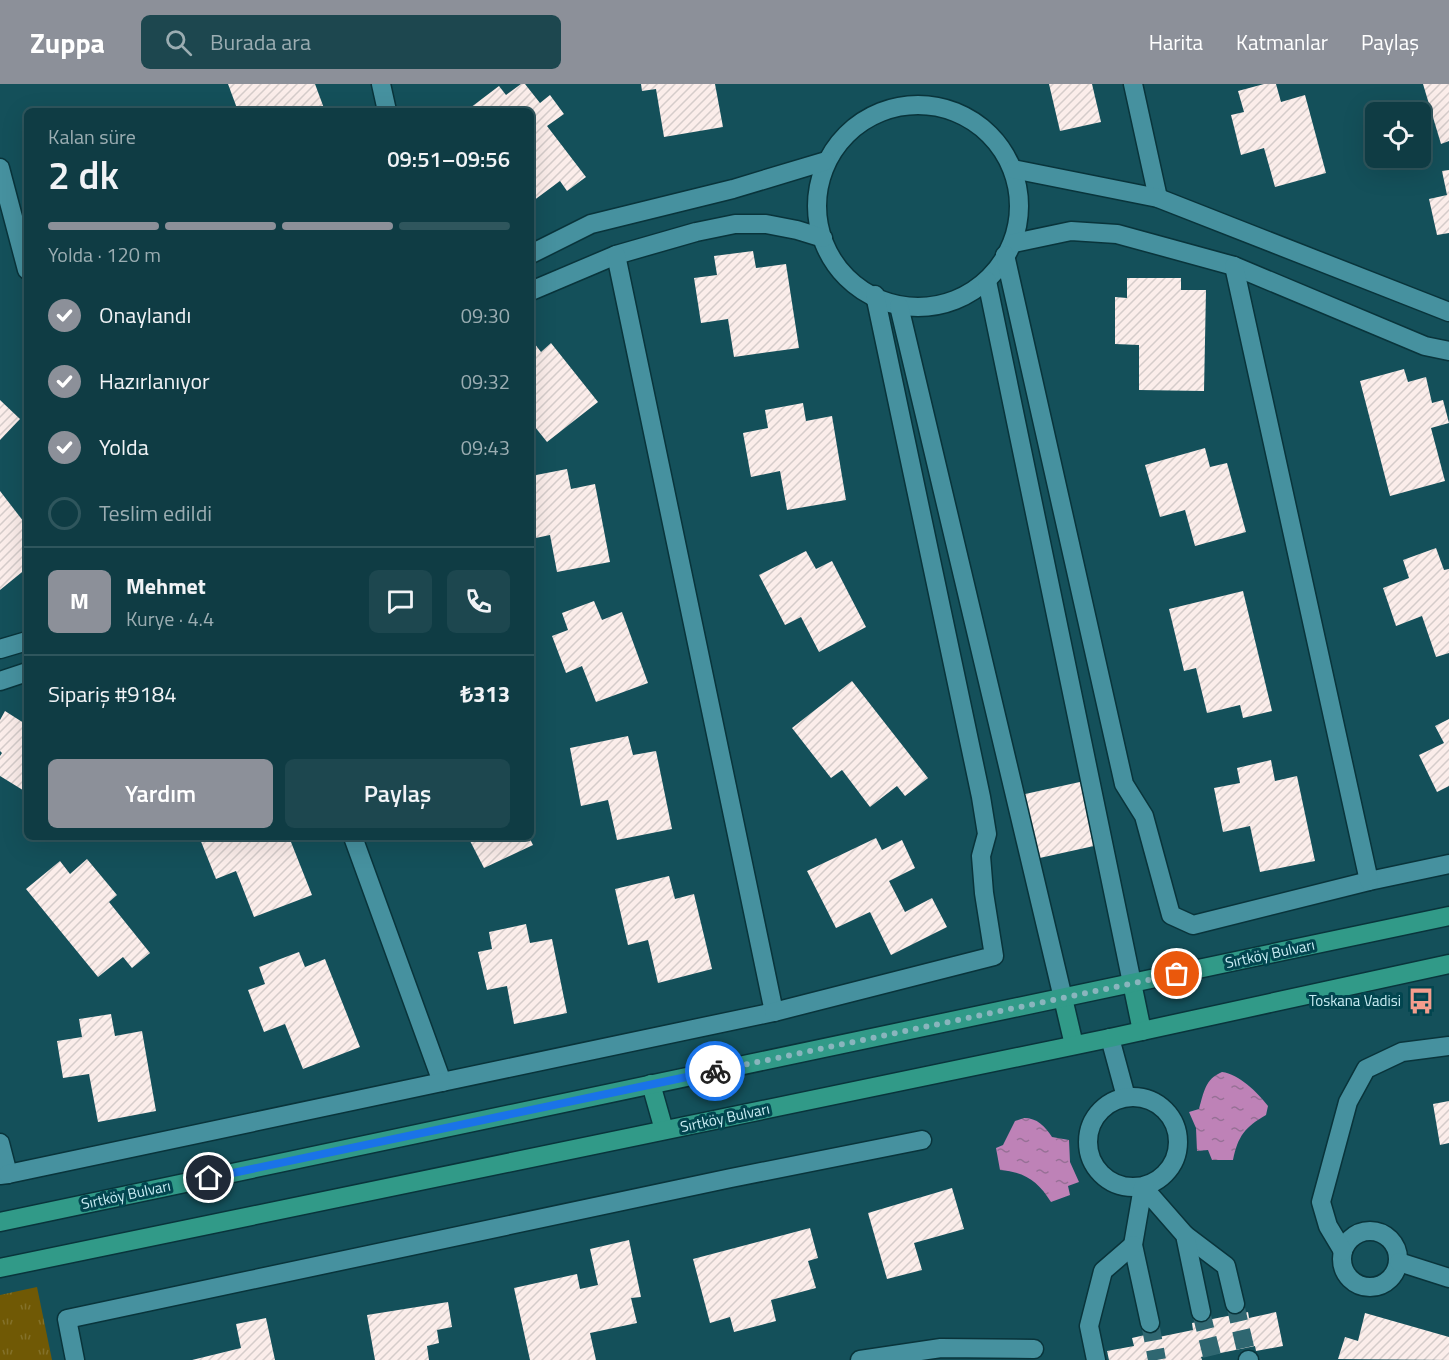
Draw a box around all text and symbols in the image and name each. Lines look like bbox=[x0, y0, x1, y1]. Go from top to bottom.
search box bbox=[141, 15, 561, 69]
text: Zuppa bbox=[30, 21, 105, 64]
text: Burada ara bbox=[210, 25, 311, 59]
icon: search bbox=[162, 26, 195, 59]
text: Harita bbox=[1149, 26, 1203, 58]
text: Katmanlar bbox=[1236, 26, 1328, 58]
text: Paylaş bbox=[1361, 26, 1419, 58]
map controls bbox=[1365, 102, 1431, 168]
button: locate bbox=[1365, 102, 1431, 168]
text: Kalan süre bbox=[48, 121, 136, 152]
text: 09:51–09:56 bbox=[387, 142, 510, 176]
text: 2 dk bbox=[48, 145, 119, 204]
text: Yolda · 120 m bbox=[48, 239, 161, 270]
text: Onaylandı bbox=[99, 298, 191, 332]
icon: check bbox=[48, 299, 81, 332]
text: 09:30 bbox=[461, 300, 510, 331]
text: Hazırlanıyor bbox=[99, 364, 210, 398]
icon: check bbox=[48, 365, 81, 398]
text: 09:32 bbox=[461, 366, 510, 397]
text: Yolda bbox=[99, 430, 149, 464]
icon: check bbox=[48, 431, 81, 464]
text: 09:43 bbox=[461, 432, 510, 463]
text: Teslim edildi bbox=[99, 496, 212, 530]
text: Mehmet bbox=[126, 569, 206, 603]
button: chat bbox=[369, 570, 432, 633]
button: phone bbox=[447, 570, 510, 633]
text: M bbox=[70, 584, 89, 618]
text: Kurye · 4.4 bbox=[126, 603, 214, 634]
text: Sipariş #9184 bbox=[48, 677, 176, 711]
text: ₺313 bbox=[460, 677, 510, 711]
button: Yardım bbox=[48, 759, 273, 828]
button: Paylaş bbox=[285, 759, 510, 828]
street label: Sırtköy Bulvarı bbox=[1223, 933, 1317, 974]
pin bbox=[1151, 948, 1202, 999]
icon: bag bbox=[1160, 957, 1193, 990]
bus stop icon: Toskana Vadisi bbox=[1406, 986, 1436, 1016]
place label: Toskana Vadisi bbox=[1309, 989, 1401, 1012]
courier bbox=[685, 1041, 745, 1101]
icon: bike bbox=[699, 1055, 732, 1088]
street label: Sırtköy Bulvarı bbox=[678, 1097, 772, 1138]
pin bbox=[183, 1152, 234, 1203]
icon: home bbox=[192, 1161, 225, 1194]
street label: Sırtköy Bulvarı bbox=[79, 1174, 173, 1215]

